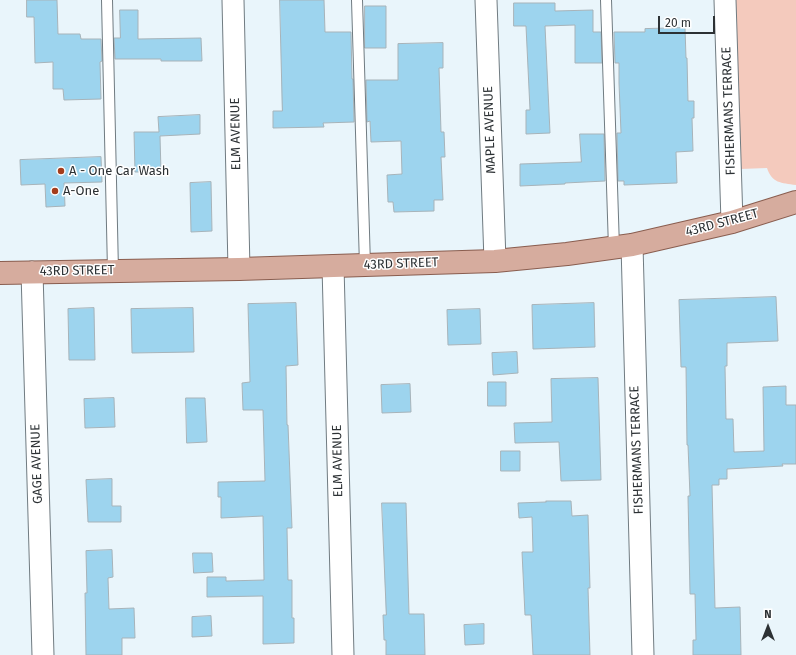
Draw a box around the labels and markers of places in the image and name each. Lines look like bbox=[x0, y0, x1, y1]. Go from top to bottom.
place label: A - One Car Wash bbox=[69, 163, 169, 179]
marker: A - One Car Wash bbox=[56, 166, 66, 176]
place label: A-One bbox=[63, 183, 99, 199]
marker: A-One bbox=[50, 186, 60, 196]

